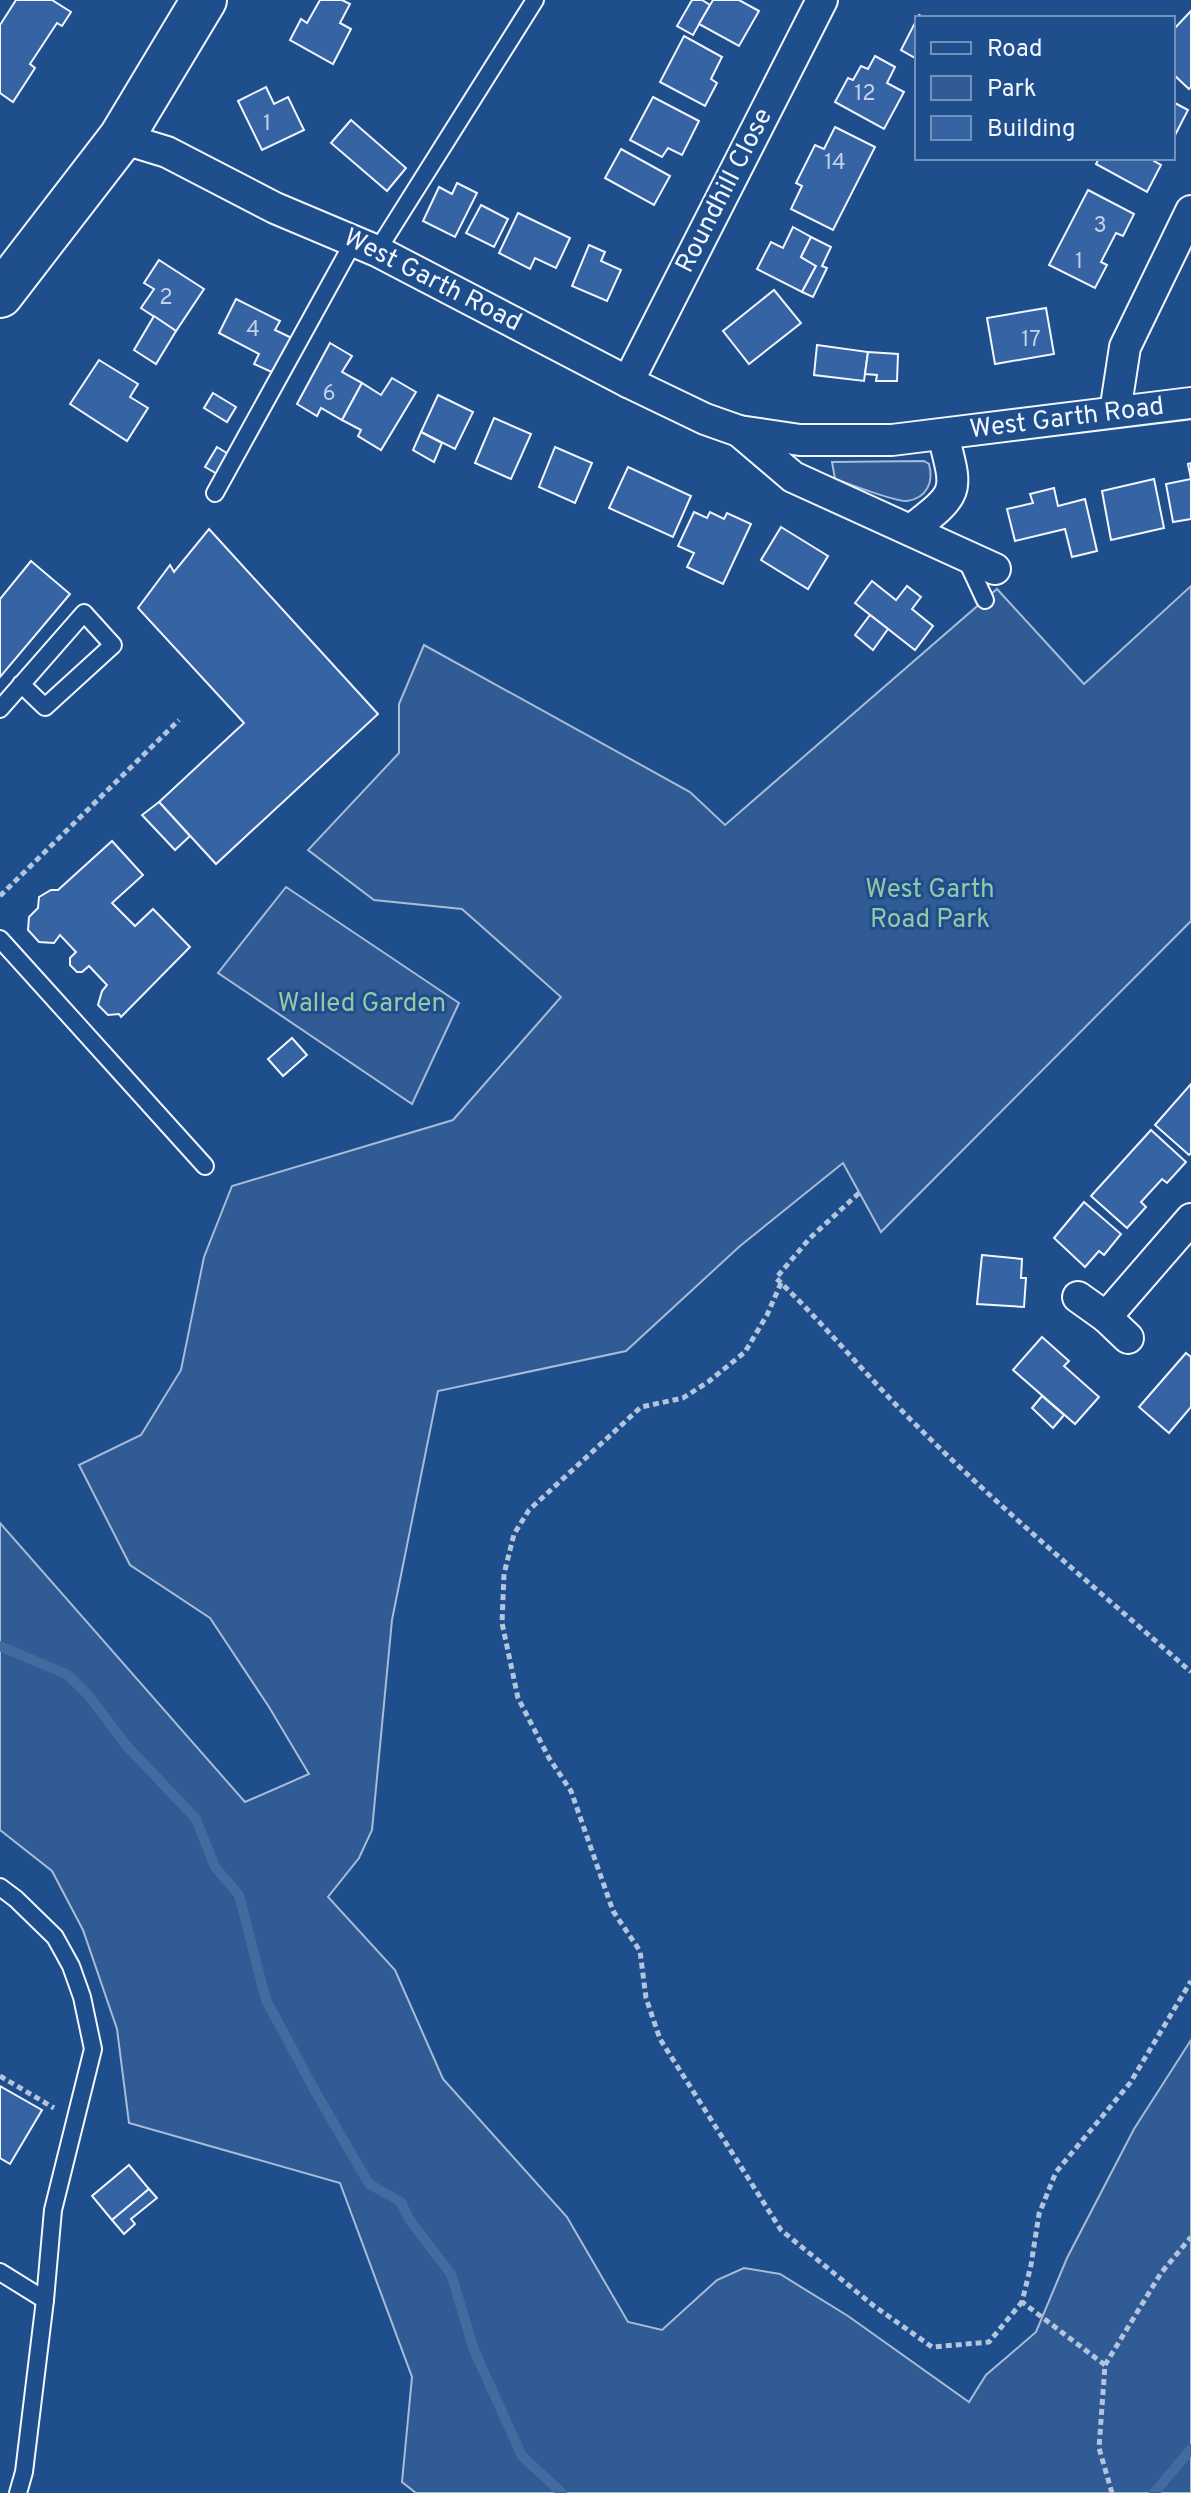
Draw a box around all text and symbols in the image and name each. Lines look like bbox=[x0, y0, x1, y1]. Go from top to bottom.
legend bbox=[915, 16, 1175, 160]
text: Road bbox=[987, 35, 1043, 65]
text: Park bbox=[987, 75, 1037, 105]
house number: 12 bbox=[854, 81, 876, 108]
street label: Roundhill Close bbox=[669, 103, 781, 279]
house number: 1 bbox=[263, 111, 271, 138]
text: Building bbox=[987, 115, 1076, 145]
house number: 14 bbox=[824, 150, 846, 177]
house number: 3 bbox=[1093, 213, 1107, 240]
street label: West Garth Road bbox=[337, 222, 527, 340]
house number: 1 bbox=[1075, 249, 1083, 276]
house number: 2 bbox=[159, 285, 173, 312]
house number: 4 bbox=[246, 317, 260, 344]
house number: 17 bbox=[1021, 327, 1041, 354]
house number: 6 bbox=[322, 381, 336, 408]
street label: West Garth Road bbox=[968, 391, 1166, 447]
park label: West Garth Road Park bbox=[865, 874, 995, 937]
park label: Walled Garden bbox=[278, 988, 446, 1021]

